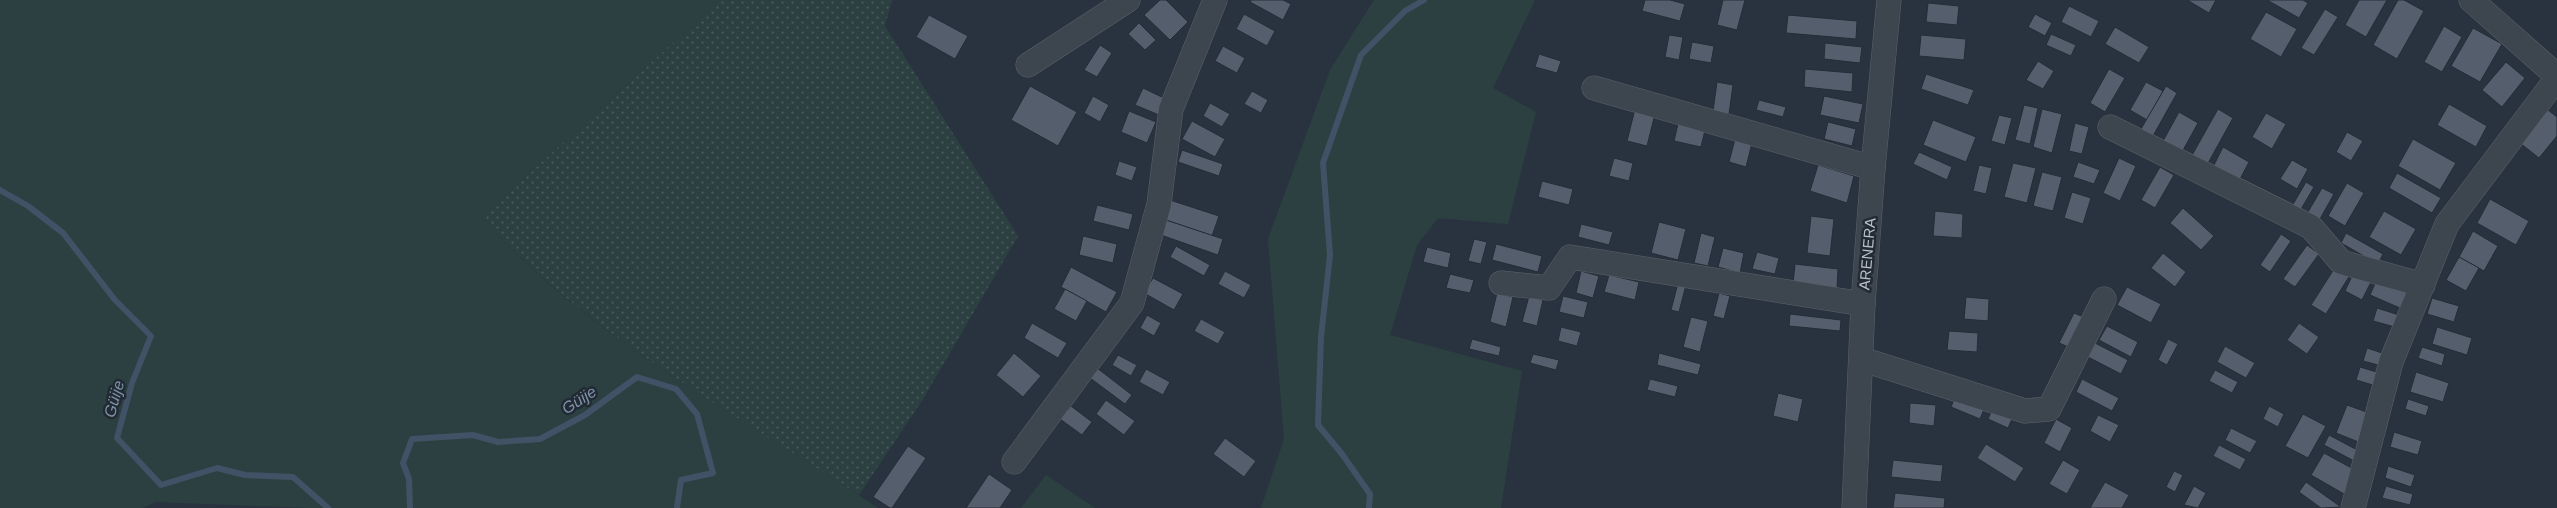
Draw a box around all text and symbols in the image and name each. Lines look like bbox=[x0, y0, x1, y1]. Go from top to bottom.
street label: ARENERA bbox=[1855, 217, 1879, 291]
water label: Güije bbox=[101, 379, 127, 419]
water label: Güije bbox=[559, 383, 599, 417]

